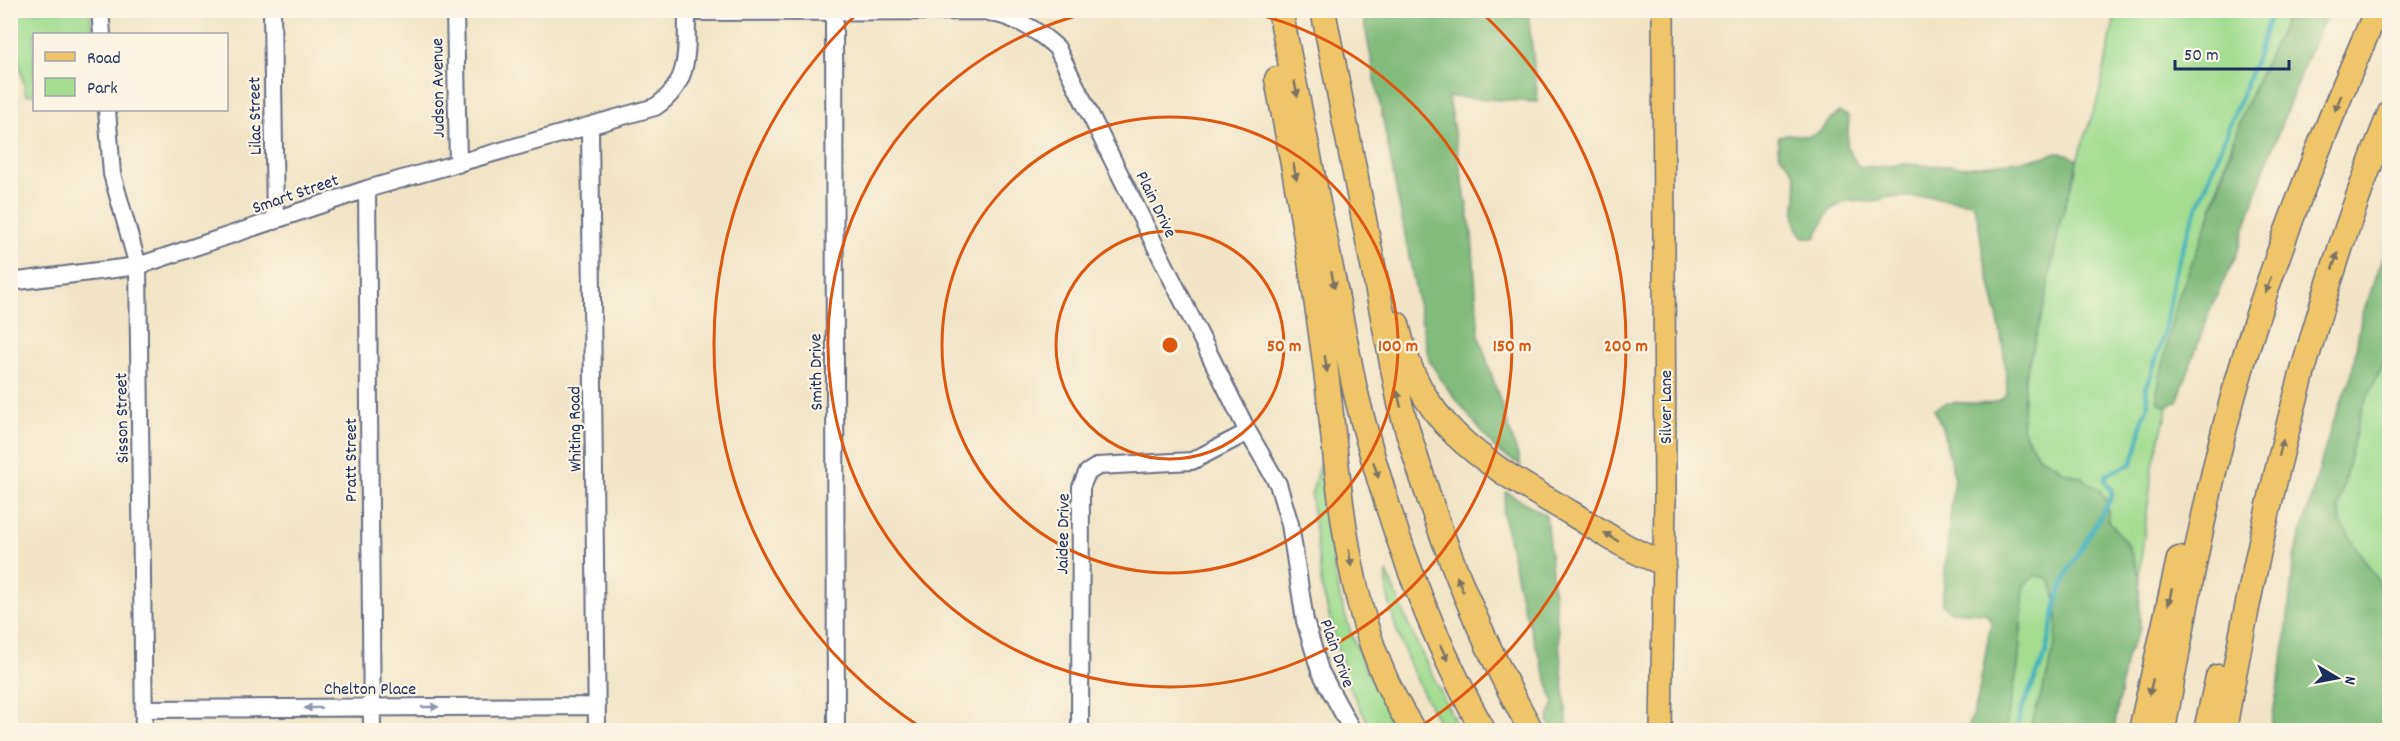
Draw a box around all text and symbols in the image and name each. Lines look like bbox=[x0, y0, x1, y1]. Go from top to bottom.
legend bbox=[33, 33, 228, 111]
scale bar bbox=[2175, 33, 2289, 71]
street label: Judson Avenue bbox=[426, 38, 453, 138]
text: 50 m bbox=[2184, 44, 2219, 69]
text: Road bbox=[87, 47, 121, 72]
street label: Lilac Street bbox=[243, 76, 270, 155]
text: Park bbox=[87, 77, 118, 102]
one-way arrow bbox=[1292, 79, 1301, 98]
one-way arrow bbox=[2333, 94, 2343, 112]
one-way arrow bbox=[1291, 163, 1300, 182]
street label: Plain Drive bbox=[1128, 168, 1182, 243]
street label: Smart Street bbox=[249, 169, 343, 222]
one-way arrow bbox=[2331, 252, 2340, 270]
one-way arrow bbox=[1329, 271, 1338, 290]
one-way arrow bbox=[2263, 276, 2273, 294]
street label: Smith Drive bbox=[804, 333, 831, 411]
centre of rings bbox=[1160, 335, 1180, 355]
text: 50 m bbox=[1267, 335, 1301, 360]
text: 100 m bbox=[1378, 335, 1418, 360]
text: 150 m bbox=[1493, 335, 1531, 360]
text: 200 m bbox=[1604, 335, 1648, 360]
one-way arrow bbox=[1321, 355, 1330, 374]
street label: Silver Lane bbox=[1655, 370, 1680, 444]
street label: Sisson Street bbox=[110, 372, 137, 463]
street label: Whiting Road bbox=[563, 386, 590, 472]
one-way arrow bbox=[1394, 389, 1403, 408]
street label: Pratt Street bbox=[340, 417, 365, 502]
one-way arrow bbox=[2277, 439, 2287, 458]
one-way arrow bbox=[1372, 461, 1381, 479]
street label: Jaidee Drive bbox=[1051, 493, 1078, 575]
one-way arrow bbox=[1603, 532, 1619, 543]
one-way arrow bbox=[1346, 548, 1355, 567]
one-way arrow bbox=[1455, 574, 1465, 592]
one-way arrow bbox=[2165, 587, 2175, 606]
street label: Plain Drive bbox=[1312, 616, 1360, 692]
one-way arrow bbox=[1439, 644, 1449, 662]
north arrow bbox=[2307, 648, 2367, 708]
text: N bbox=[2337, 674, 2361, 686]
street label: Chelton Place bbox=[324, 678, 416, 703]
one-way arrow bbox=[2146, 678, 2156, 696]
one-way arrow bbox=[421, 702, 440, 712]
one-way arrow bbox=[304, 703, 323, 713]

